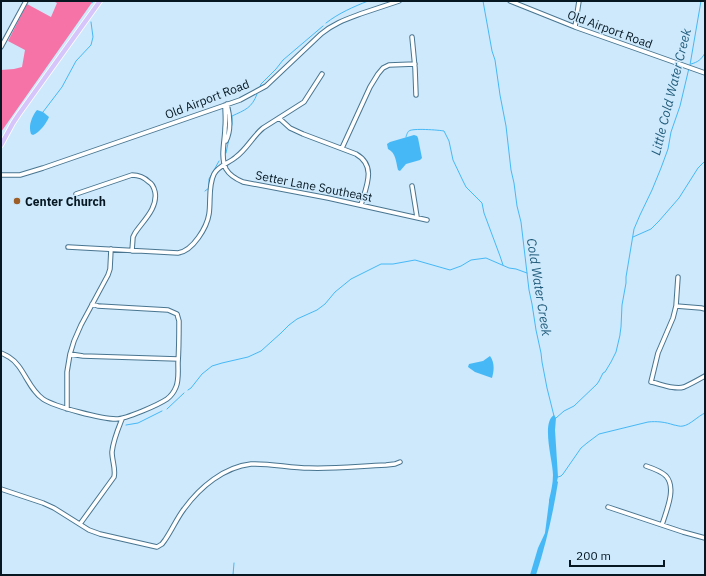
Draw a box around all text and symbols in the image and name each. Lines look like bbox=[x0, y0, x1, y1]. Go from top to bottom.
street label: Old Airport Road bbox=[565, 7, 655, 51]
water label: Little Cold Water Creek bbox=[647, 27, 695, 157]
street label: Old Airport Road bbox=[163, 76, 251, 122]
street label: Setter Lane Southeast bbox=[254, 167, 374, 205]
place label: Center Church bbox=[25, 194, 106, 209]
marker: Center Church bbox=[12, 196, 22, 206]
water label: Cold Water Creek bbox=[523, 237, 555, 337]
scale bar bbox=[570, 542, 664, 568]
text: 200 m bbox=[576, 548, 611, 563]

